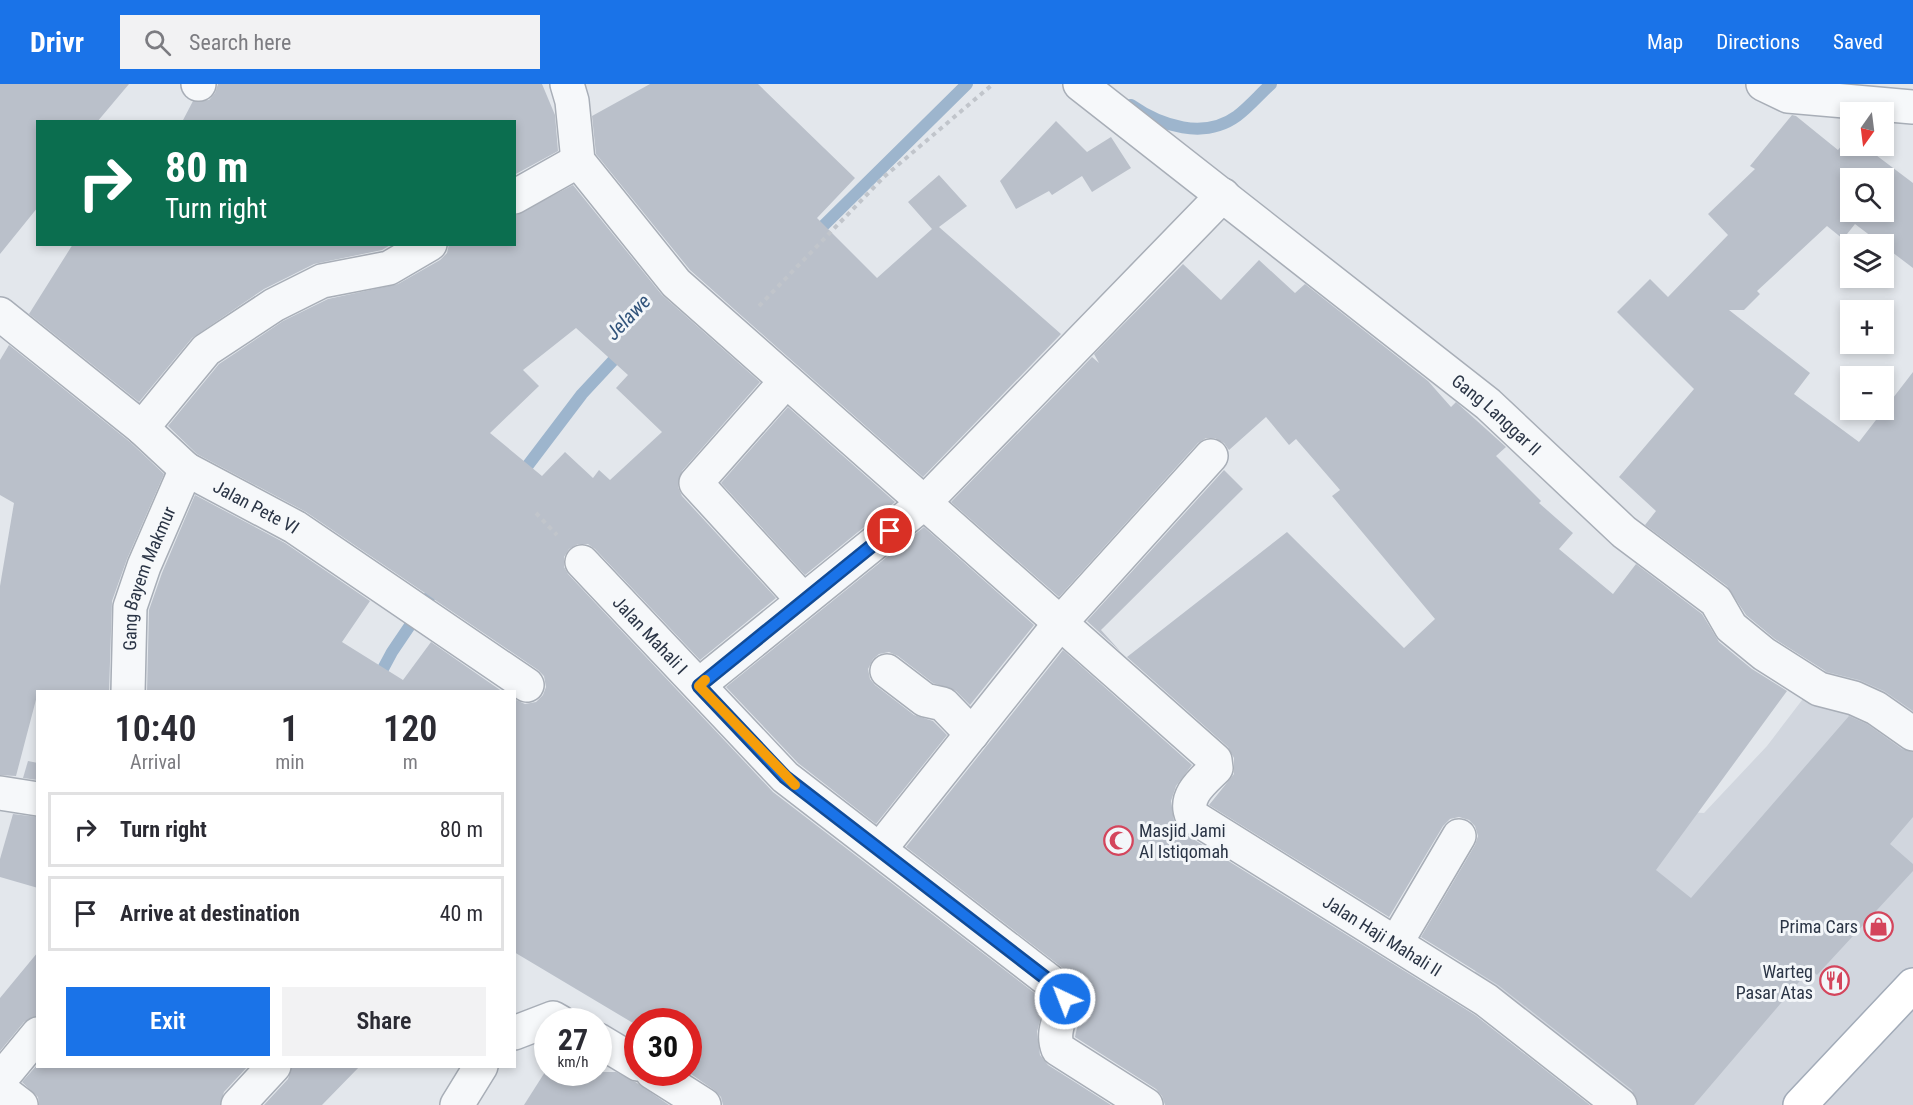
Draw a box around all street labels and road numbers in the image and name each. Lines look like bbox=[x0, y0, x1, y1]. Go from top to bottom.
street label: Gang Langgar II bbox=[1448, 370, 1546, 459]
street label: Jalan Pete VI bbox=[210, 475, 304, 537]
street label: Gang Bayem Makmur bbox=[118, 502, 179, 651]
street label: Jalan Mahali I bbox=[609, 591, 692, 678]
street label: Jalan Haji Mahali II bbox=[1319, 890, 1446, 980]

